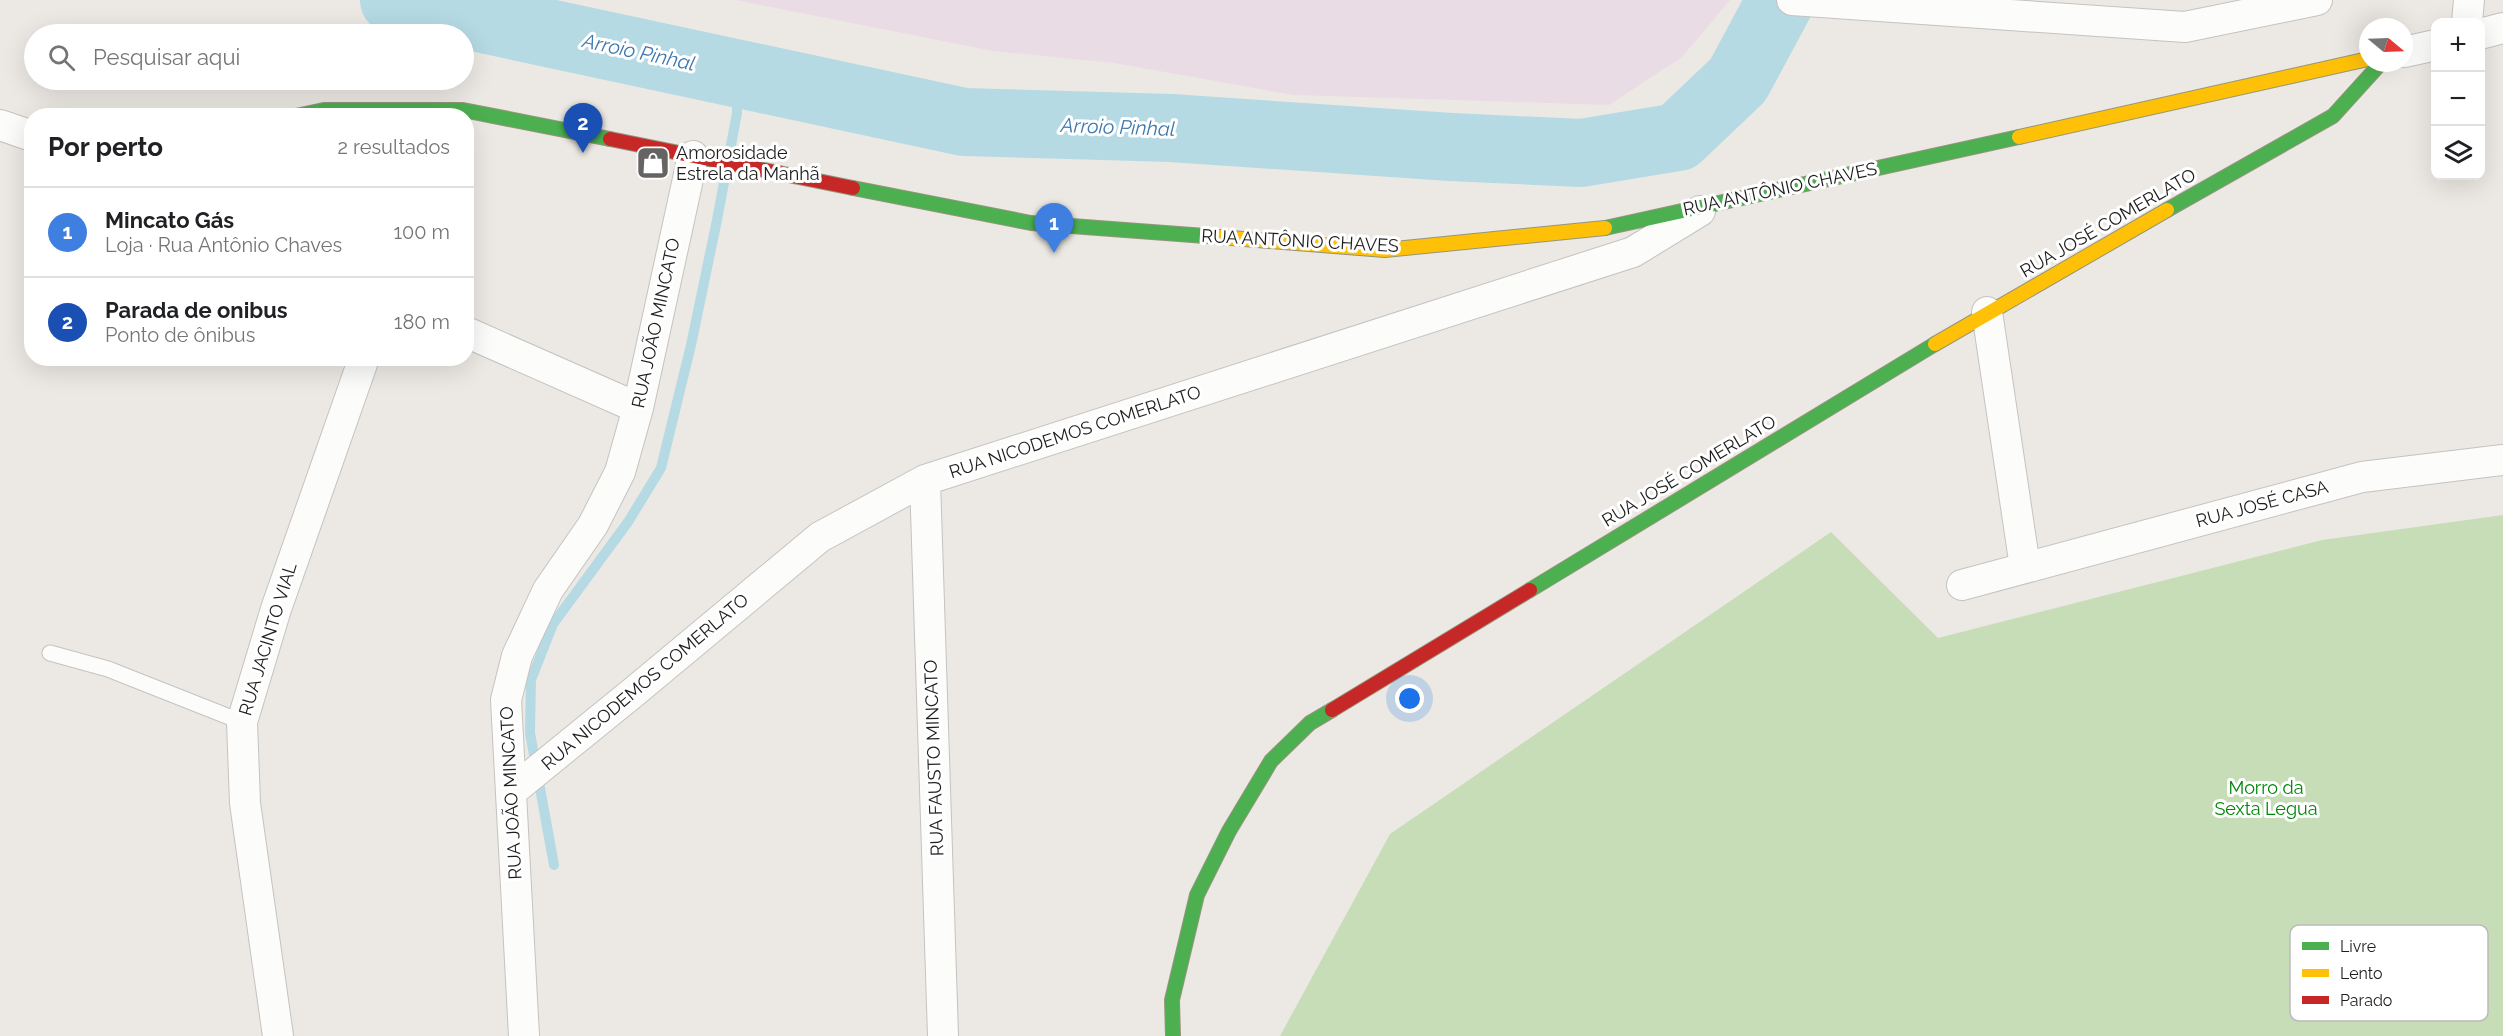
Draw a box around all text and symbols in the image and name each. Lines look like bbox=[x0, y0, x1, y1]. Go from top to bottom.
north arrow bbox=[2359, 18, 2413, 72]
map controls bbox=[2431, 18, 2485, 180]
button: + bbox=[2431, 18, 2485, 72]
search box bbox=[24, 24, 474, 90]
water label: Arroio Pinhal bbox=[580, 28, 697, 76]
icon: search bbox=[45, 41, 78, 74]
text: Pesquisar aqui bbox=[93, 44, 240, 70]
button: − bbox=[2431, 72, 2485, 126]
pin: 2 bbox=[564, 104, 602, 153]
water label: Arroio Pinhal bbox=[1059, 113, 1176, 141]
button: layers bbox=[2431, 126, 2485, 180]
text: Por perto bbox=[48, 132, 163, 162]
text: 2 resultados bbox=[337, 135, 450, 159]
place label: Amorosidade Estrela da Manhã bbox=[676, 142, 819, 184]
shop icon: Amorosidade Estrela da Manhã bbox=[635, 145, 671, 181]
street label: RUA ANTÔNIO CHAVES bbox=[1681, 157, 1879, 219]
street label: RUA JOSÉ COMERLATO bbox=[2016, 163, 2199, 281]
pin: 1 bbox=[1034, 204, 1074, 253]
text: Mincato Gás bbox=[105, 207, 234, 233]
text: 1 bbox=[63, 220, 72, 244]
text: 100 m bbox=[393, 220, 450, 244]
street label: RUA ANTÔNIO CHAVES bbox=[1201, 224, 1399, 256]
text: Loja · Rua Antônio Chaves bbox=[105, 233, 342, 257]
street label: RUA JOÃO MINCATO bbox=[627, 236, 684, 410]
text: Parada de onibus bbox=[105, 297, 288, 323]
text: 2 bbox=[62, 310, 73, 334]
text: 180 m bbox=[394, 310, 450, 334]
text: Ponto de ônibus bbox=[105, 323, 255, 347]
street label: RUA NICODEMOS COMERLATO bbox=[946, 381, 1203, 482]
street label: RUA JOSÉ COMERLATO bbox=[1598, 409, 1779, 531]
street label: RUA JOSÉ CASA bbox=[2193, 475, 2330, 531]
street label: RUA JACINTO VIAL bbox=[234, 559, 301, 718]
street label: RUA NICODEMOS COMERLATO bbox=[537, 589, 752, 774]
street label: RUA FAUSTO MINCATO bbox=[920, 659, 947, 857]
your location bbox=[1395, 684, 1424, 713]
street label: RUA JOÃO MINCATO bbox=[495, 706, 526, 880]
park label: Morro da Sexta Legua bbox=[2214, 777, 2318, 819]
legend bbox=[2290, 925, 2488, 1021]
text: Livre bbox=[2340, 937, 2376, 956]
text: Lento bbox=[2340, 964, 2383, 983]
text: Parado bbox=[2340, 991, 2392, 1010]

